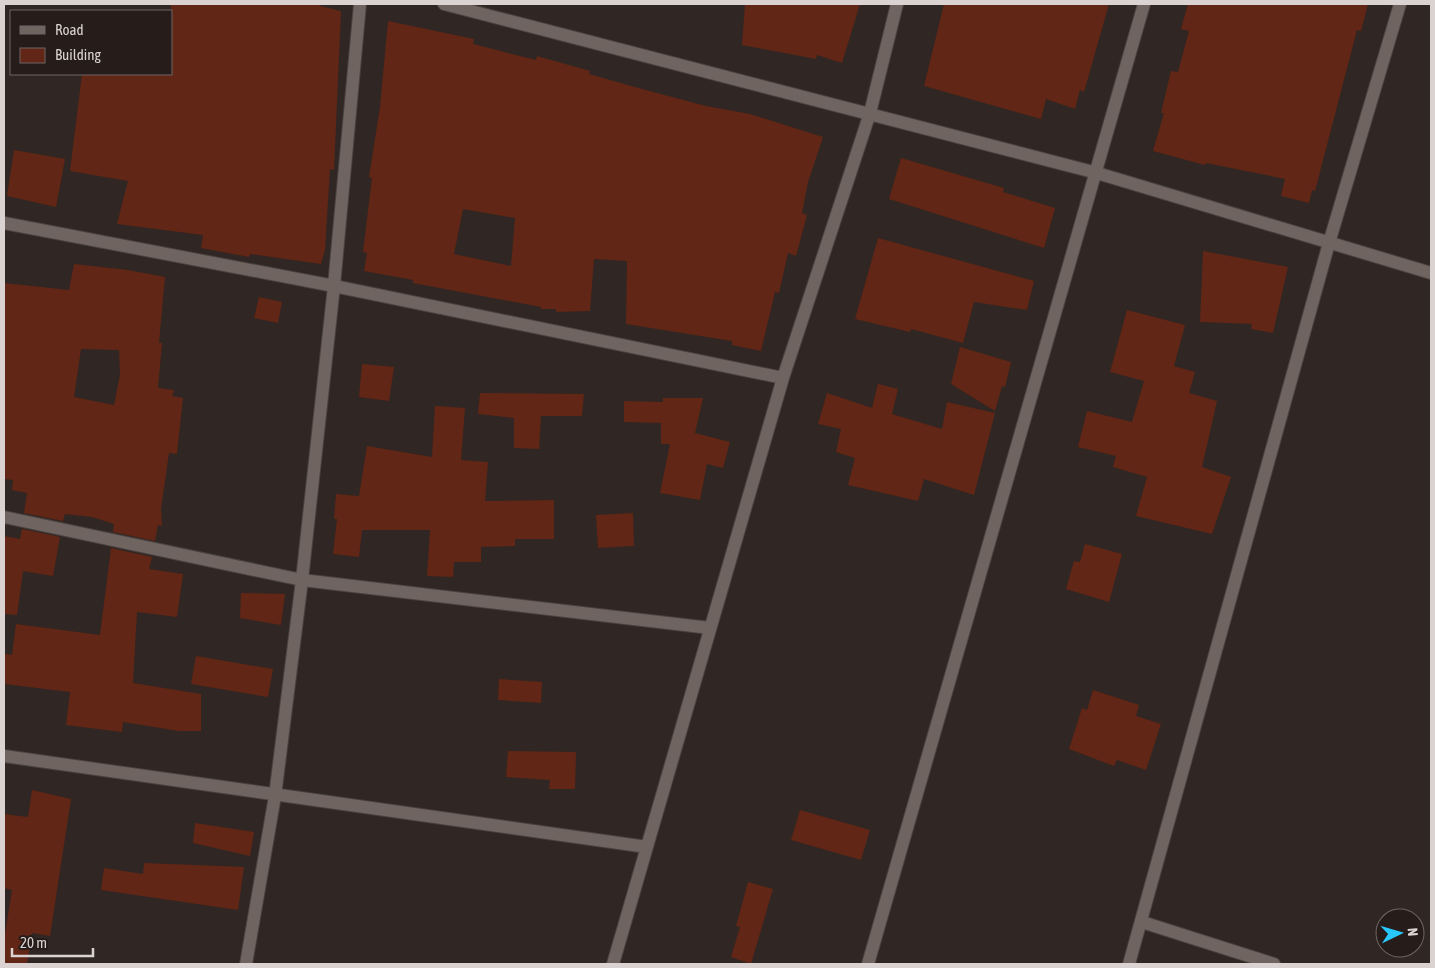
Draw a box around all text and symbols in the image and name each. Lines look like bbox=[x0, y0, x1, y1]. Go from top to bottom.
legend bbox=[10, 10, 172, 75]
text: Road bbox=[55, 21, 84, 38]
text: Building bbox=[55, 46, 101, 63]
north arrow bbox=[1375, 908, 1425, 958]
scale bar bbox=[12, 926, 94, 958]
text: N bbox=[1405, 927, 1421, 937]
text: 20 m bbox=[20, 934, 47, 951]

